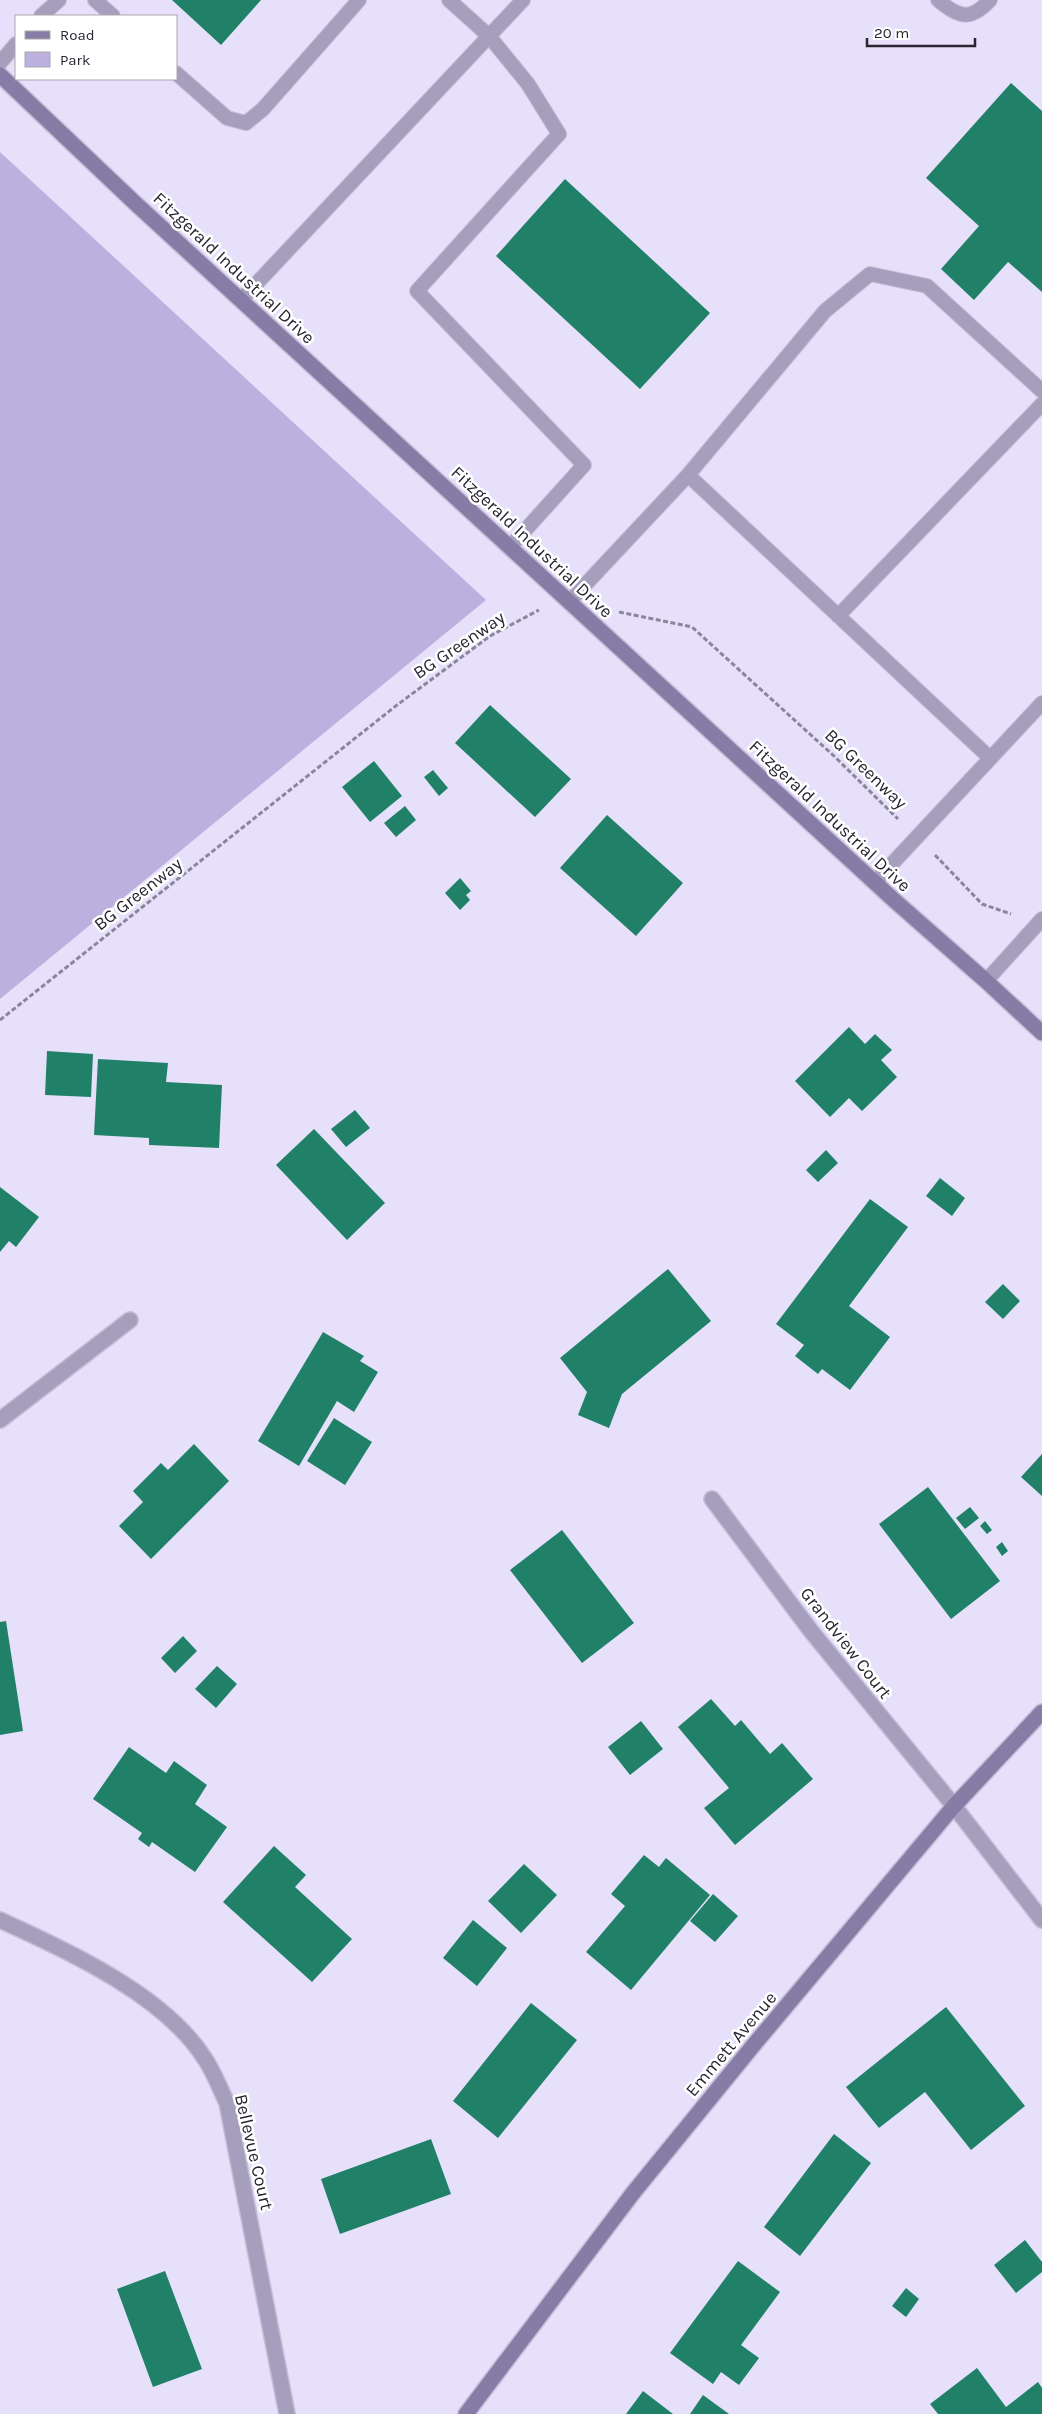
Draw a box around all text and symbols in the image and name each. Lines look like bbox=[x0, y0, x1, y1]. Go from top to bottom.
legend bbox=[15, 15, 178, 80]
scale bar bbox=[867, 15, 974, 47]
text: 20 m bbox=[874, 24, 909, 42]
text: Road bbox=[60, 26, 95, 44]
text: Park bbox=[60, 51, 90, 69]
street label: Fitzgerald Industrial Drive bbox=[149, 187, 319, 349]
street label: Fitzgerald Industrial Drive bbox=[447, 461, 617, 623]
street label: BG Greenway bbox=[409, 606, 510, 684]
street label: BG Greenway bbox=[820, 724, 912, 814]
street label: Fitzgerald Industrial Drive bbox=[745, 735, 915, 897]
street label: BG Greenway bbox=[90, 852, 187, 935]
street label: Grandview Court bbox=[796, 1583, 897, 1703]
street label: Emmett Avenue bbox=[681, 1987, 781, 2101]
street label: Bellevue Court bbox=[230, 2092, 278, 2212]

